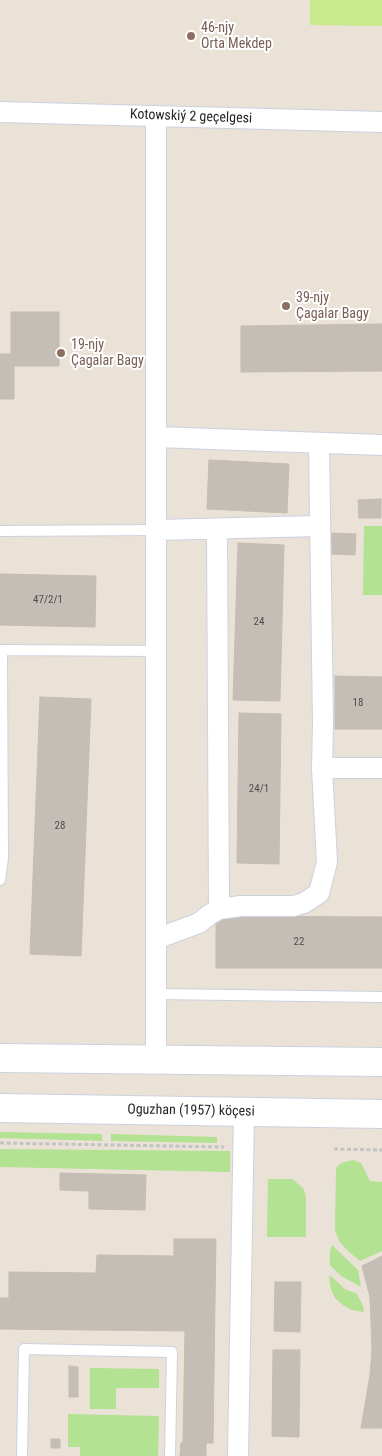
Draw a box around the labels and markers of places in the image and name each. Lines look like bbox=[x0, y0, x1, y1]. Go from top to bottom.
place label: 46-njy Orta Mekdep bbox=[201, 20, 272, 52]
marker: 46-njy Orta Mekdep bbox=[185, 30, 197, 42]
place label: 39-njy Çagalar Bagy bbox=[296, 290, 369, 322]
marker: 39-njy Çagalar Bagy bbox=[280, 300, 292, 312]
place label: 19-njy Çagalar Bagy bbox=[71, 337, 144, 370]
marker: 19-njy Çagalar Bagy bbox=[55, 347, 67, 359]

